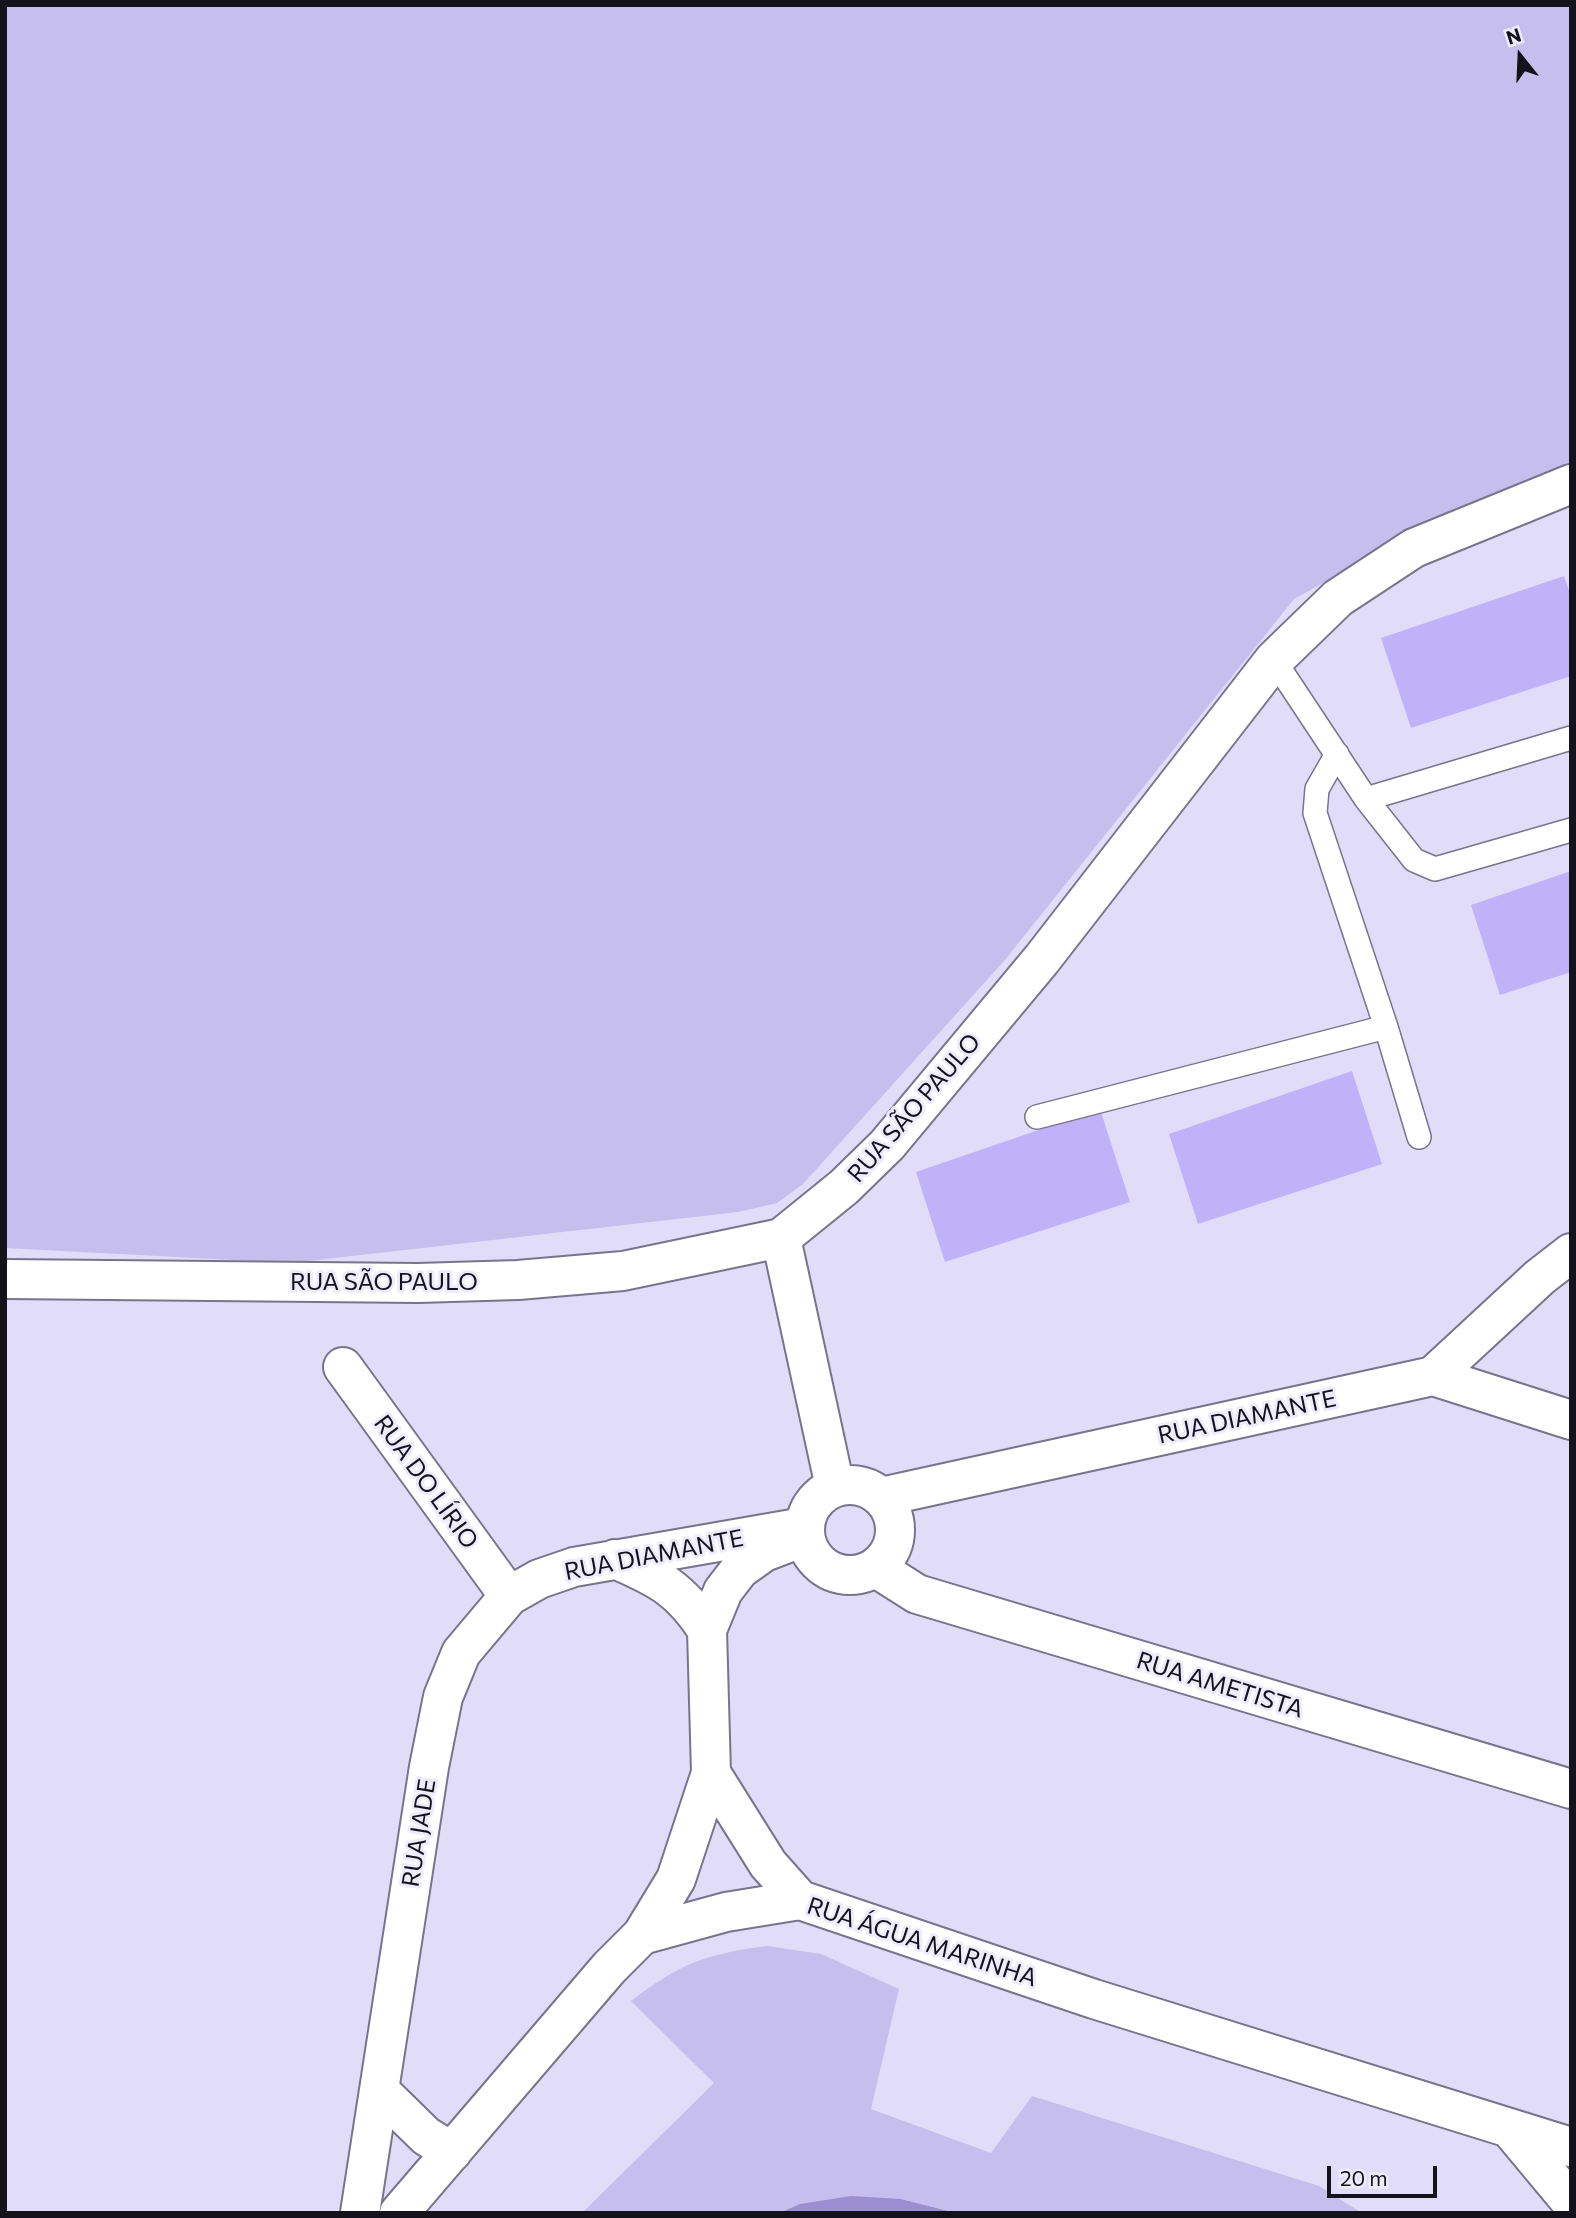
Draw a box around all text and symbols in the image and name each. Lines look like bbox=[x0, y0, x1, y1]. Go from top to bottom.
north arrow bbox=[1485, 21, 1555, 91]
text: N bbox=[1503, 22, 1524, 49]
street label: RUA SÃO PAULO bbox=[842, 1028, 986, 1188]
street label: RUA SÃO PAULO bbox=[290, 1268, 478, 1296]
street label: RUA DIAMANTE bbox=[1155, 1384, 1339, 1450]
street label: RUA DO LÍRIO bbox=[368, 1410, 484, 1554]
street label: RUA DIAMANTE bbox=[562, 1524, 746, 1586]
street label: RUA AMETISTA bbox=[1133, 1646, 1307, 1724]
street label: RUA JADE bbox=[396, 1777, 442, 1889]
street label: RUA ÁGUA MARINHA bbox=[803, 1891, 1041, 1993]
scale bar bbox=[1331, 2152, 1441, 2196]
text: 20 m bbox=[1340, 2165, 1388, 2190]

